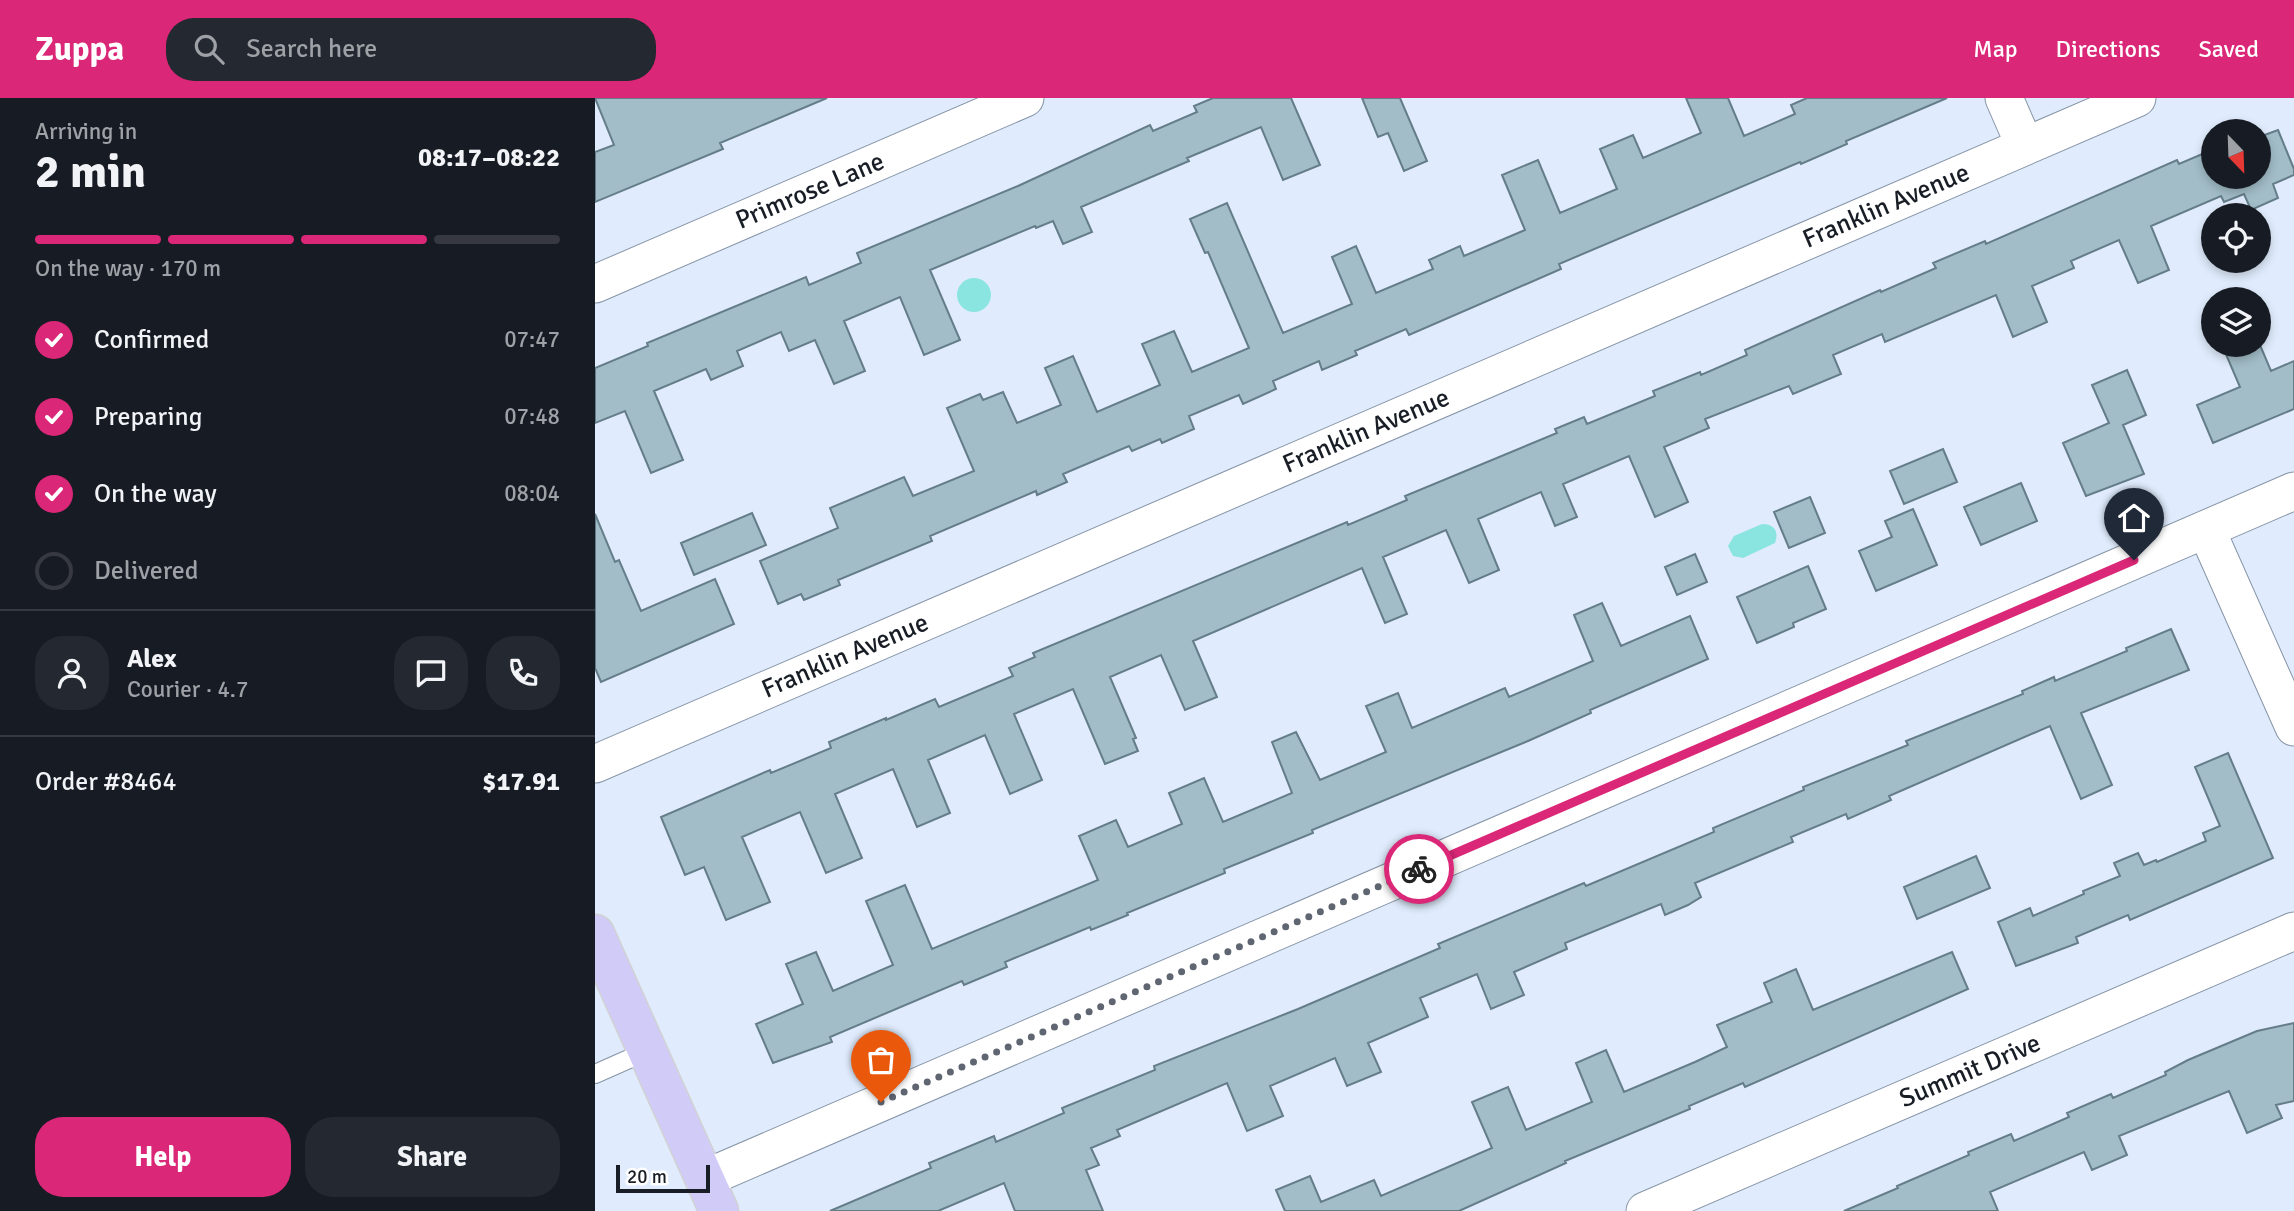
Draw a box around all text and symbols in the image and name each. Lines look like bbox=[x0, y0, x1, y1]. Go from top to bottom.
search box bbox=[166, 18, 656, 81]
text: Zuppa bbox=[35, 29, 124, 70]
icon: search bbox=[190, 30, 228, 68]
text: Search here bbox=[246, 33, 377, 65]
text: Map bbox=[1973, 34, 2018, 64]
text: Directions bbox=[2056, 34, 2161, 64]
text: Saved bbox=[2199, 34, 2259, 64]
text: Arriving in bbox=[35, 117, 137, 146]
north arrow bbox=[2201, 119, 2271, 189]
map controls bbox=[2201, 119, 2271, 357]
text: 08:17–08:22 bbox=[418, 142, 560, 174]
text: 2 min bbox=[35, 144, 146, 200]
street label: Primrose Lane bbox=[731, 145, 889, 237]
street label: Franklin Avenue bbox=[1798, 156, 1974, 256]
button: locate bbox=[2201, 203, 2271, 273]
text: On the way · 170 m bbox=[35, 254, 221, 283]
button: layers bbox=[2201, 287, 2271, 357]
icon: check bbox=[35, 321, 73, 359]
text: Confirmed bbox=[94, 324, 209, 356]
text: 07:47 bbox=[504, 325, 560, 354]
street label: Franklin Avenue bbox=[1278, 381, 1454, 481]
icon: check bbox=[35, 398, 73, 436]
text: Preparing bbox=[94, 401, 202, 433]
text: 07:48 bbox=[504, 402, 560, 431]
icon: check bbox=[35, 475, 73, 513]
text: On the way bbox=[94, 478, 217, 510]
text: 08:04 bbox=[504, 479, 560, 508]
pin bbox=[2104, 488, 2164, 560]
icon: home bbox=[2115, 499, 2153, 537]
text: Delivered bbox=[94, 555, 199, 587]
street label: Franklin Avenue bbox=[757, 606, 933, 706]
button: person bbox=[35, 636, 109, 710]
button: chat bbox=[394, 636, 468, 710]
button: phone bbox=[486, 636, 560, 710]
text: Alex bbox=[127, 643, 177, 675]
text: Courier · 4.7 bbox=[127, 675, 248, 704]
text: Order #8464 bbox=[35, 766, 176, 798]
text: $17.91 bbox=[482, 766, 560, 798]
courier bbox=[1384, 834, 1454, 904]
icon: bike bbox=[1400, 850, 1438, 888]
street label: Summit Drive bbox=[1895, 1027, 2045, 1115]
pin bbox=[851, 1030, 911, 1102]
icon: bag bbox=[862, 1041, 900, 1079]
button: Help bbox=[35, 1117, 291, 1197]
button: Share bbox=[305, 1117, 560, 1197]
scale bar bbox=[616, 1162, 711, 1194]
text: 20 m bbox=[627, 1165, 667, 1189]

